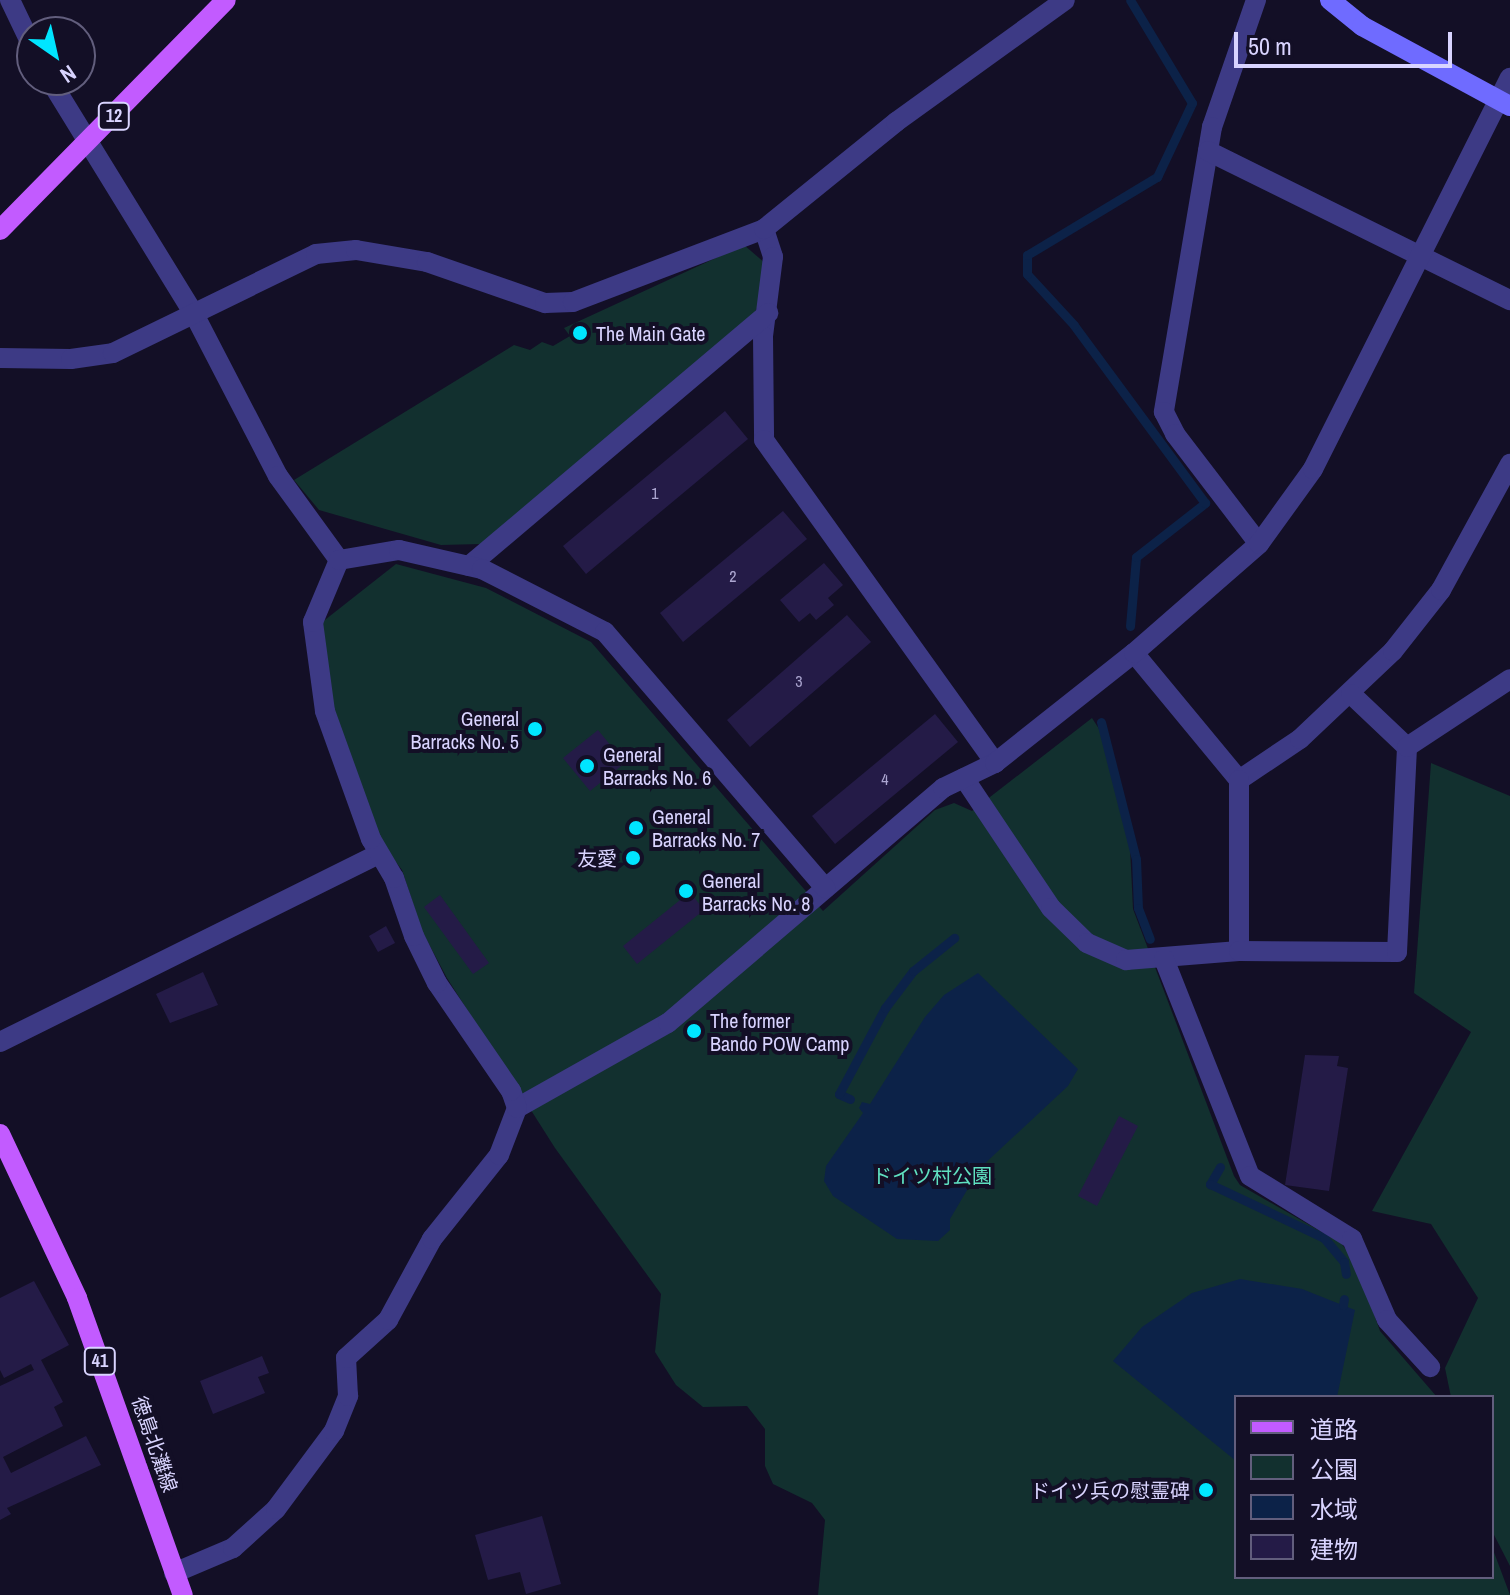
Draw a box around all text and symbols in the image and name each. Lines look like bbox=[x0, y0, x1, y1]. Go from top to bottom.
north arrow bbox=[16, 16, 96, 96]
scale bar bbox=[1238, 16, 1456, 66]
text: 50 m bbox=[1248, 30, 1292, 62]
text: N bbox=[55, 58, 82, 90]
road number: 12 bbox=[96, 102, 132, 130]
place label: The Main Gate bbox=[596, 321, 705, 345]
marker: The Main Gate bbox=[571, 324, 589, 342]
house number: 1 bbox=[651, 483, 659, 503]
house number: 2 bbox=[729, 566, 737, 586]
house number: 3 bbox=[795, 671, 803, 691]
place label: General Barracks No. 5 bbox=[411, 706, 519, 753]
marker: General Barracks No. 5 bbox=[526, 720, 544, 738]
place label: General Barracks No. 6 bbox=[603, 742, 711, 789]
marker: General Barracks No. 6 bbox=[578, 757, 596, 775]
house number: 4 bbox=[881, 769, 889, 789]
place label: General Barracks No. 7 bbox=[652, 804, 760, 851]
marker: General Barracks No. 7 bbox=[627, 819, 645, 837]
place label: 友愛 bbox=[577, 846, 617, 870]
marker: 友愛 bbox=[624, 849, 642, 867]
place label: General Barracks No. 8 bbox=[702, 868, 810, 915]
marker: General Barracks No. 8 bbox=[677, 882, 695, 900]
place label: The former Bando POW Camp bbox=[710, 1008, 849, 1055]
marker: The former Bando POW Camp bbox=[685, 1022, 703, 1040]
park label: ドイツ村公園 bbox=[872, 1163, 992, 1187]
road number: 41 bbox=[82, 1347, 118, 1375]
street label: 徳島北灘線 bbox=[127, 1393, 183, 1495]
legend bbox=[1234, 1395, 1494, 1579]
text: 道路 bbox=[1310, 1413, 1358, 1445]
text: 公園 bbox=[1310, 1453, 1358, 1485]
place label: ドイツ兵の慰霊碑 bbox=[1030, 1478, 1190, 1502]
marker: ドイツ兵の慰霊碑 bbox=[1197, 1481, 1215, 1499]
text: 水域 bbox=[1310, 1493, 1358, 1525]
text: 建物 bbox=[1310, 1533, 1358, 1565]

